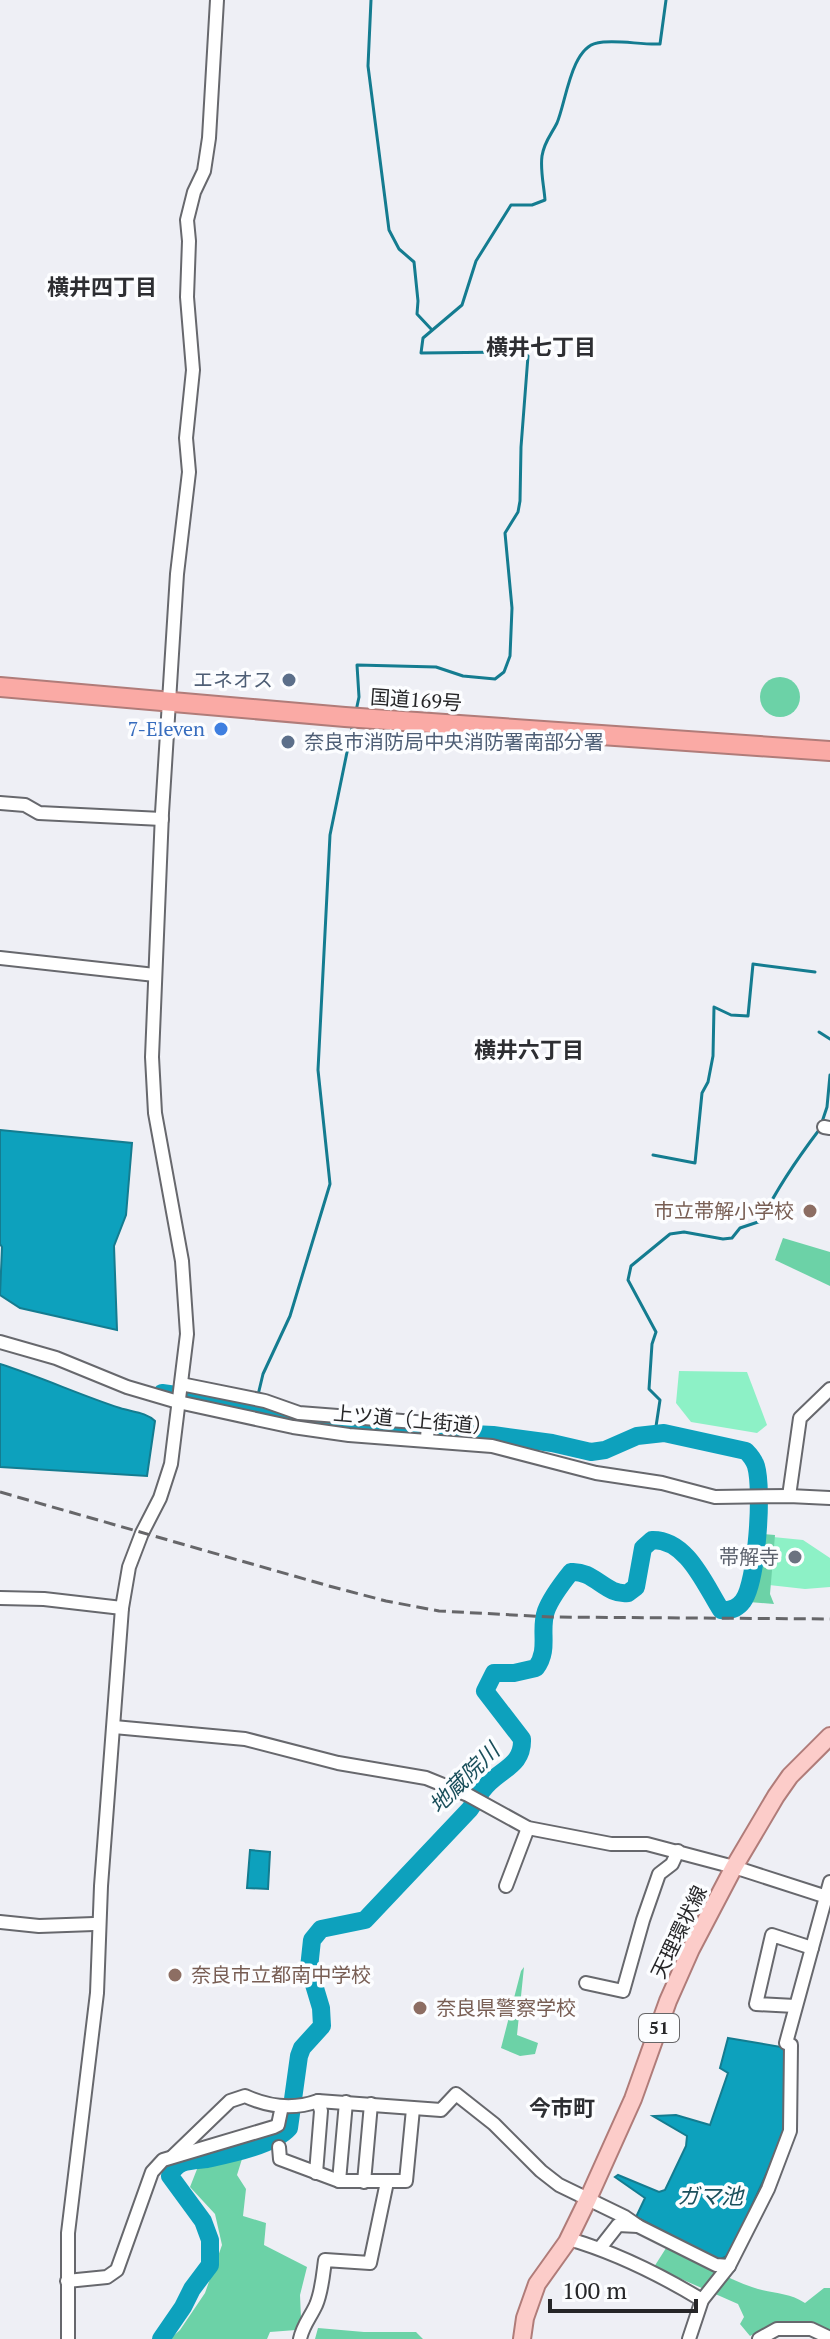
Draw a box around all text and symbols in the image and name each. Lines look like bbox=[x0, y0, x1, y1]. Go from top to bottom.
district label: 横井四丁目 bbox=[47, 272, 157, 301]
district label: 横井七丁目 bbox=[486, 332, 596, 361]
place label: エネオス bbox=[193, 666, 273, 693]
marker: エネオス bbox=[280, 671, 298, 689]
street label: 国道169号 bbox=[369, 683, 463, 716]
place label: 7-Eleven bbox=[128, 715, 205, 742]
marker: 7-Eleven bbox=[212, 720, 230, 738]
place label: 奈良市消防局中央消防署南部分署 bbox=[304, 728, 604, 755]
marker: 奈良市消防局中央消防署南部分署 bbox=[279, 733, 297, 751]
district label: 横井六丁目 bbox=[474, 1035, 584, 1064]
place label: 市立帯解小学校 bbox=[654, 1197, 794, 1224]
marker: 市立帯解小学校 bbox=[801, 1202, 819, 1220]
street label: 上ツ道（上街道） bbox=[332, 1399, 494, 1440]
place label: 帯解寺 bbox=[719, 1543, 779, 1570]
marker: 帯解寺 bbox=[786, 1548, 804, 1566]
water label: 地蔵院川 bbox=[422, 1735, 506, 1819]
street label: 天理環状線 bbox=[644, 1881, 713, 1983]
place label: 奈良市立都南中学校 bbox=[191, 1961, 371, 1988]
marker: 奈良市立都南中学校 bbox=[166, 1966, 184, 1984]
place label: 奈良県警察学校 bbox=[436, 1994, 576, 2021]
marker: 奈良県警察学校 bbox=[411, 1999, 429, 2017]
road number: 51 bbox=[639, 2014, 679, 2042]
district label: 今市町 bbox=[529, 2093, 595, 2122]
water label: ガマ池 bbox=[677, 2181, 745, 2210]
scale bar bbox=[550, 2263, 696, 2313]
text: 100 m bbox=[562, 2274, 627, 2306]

